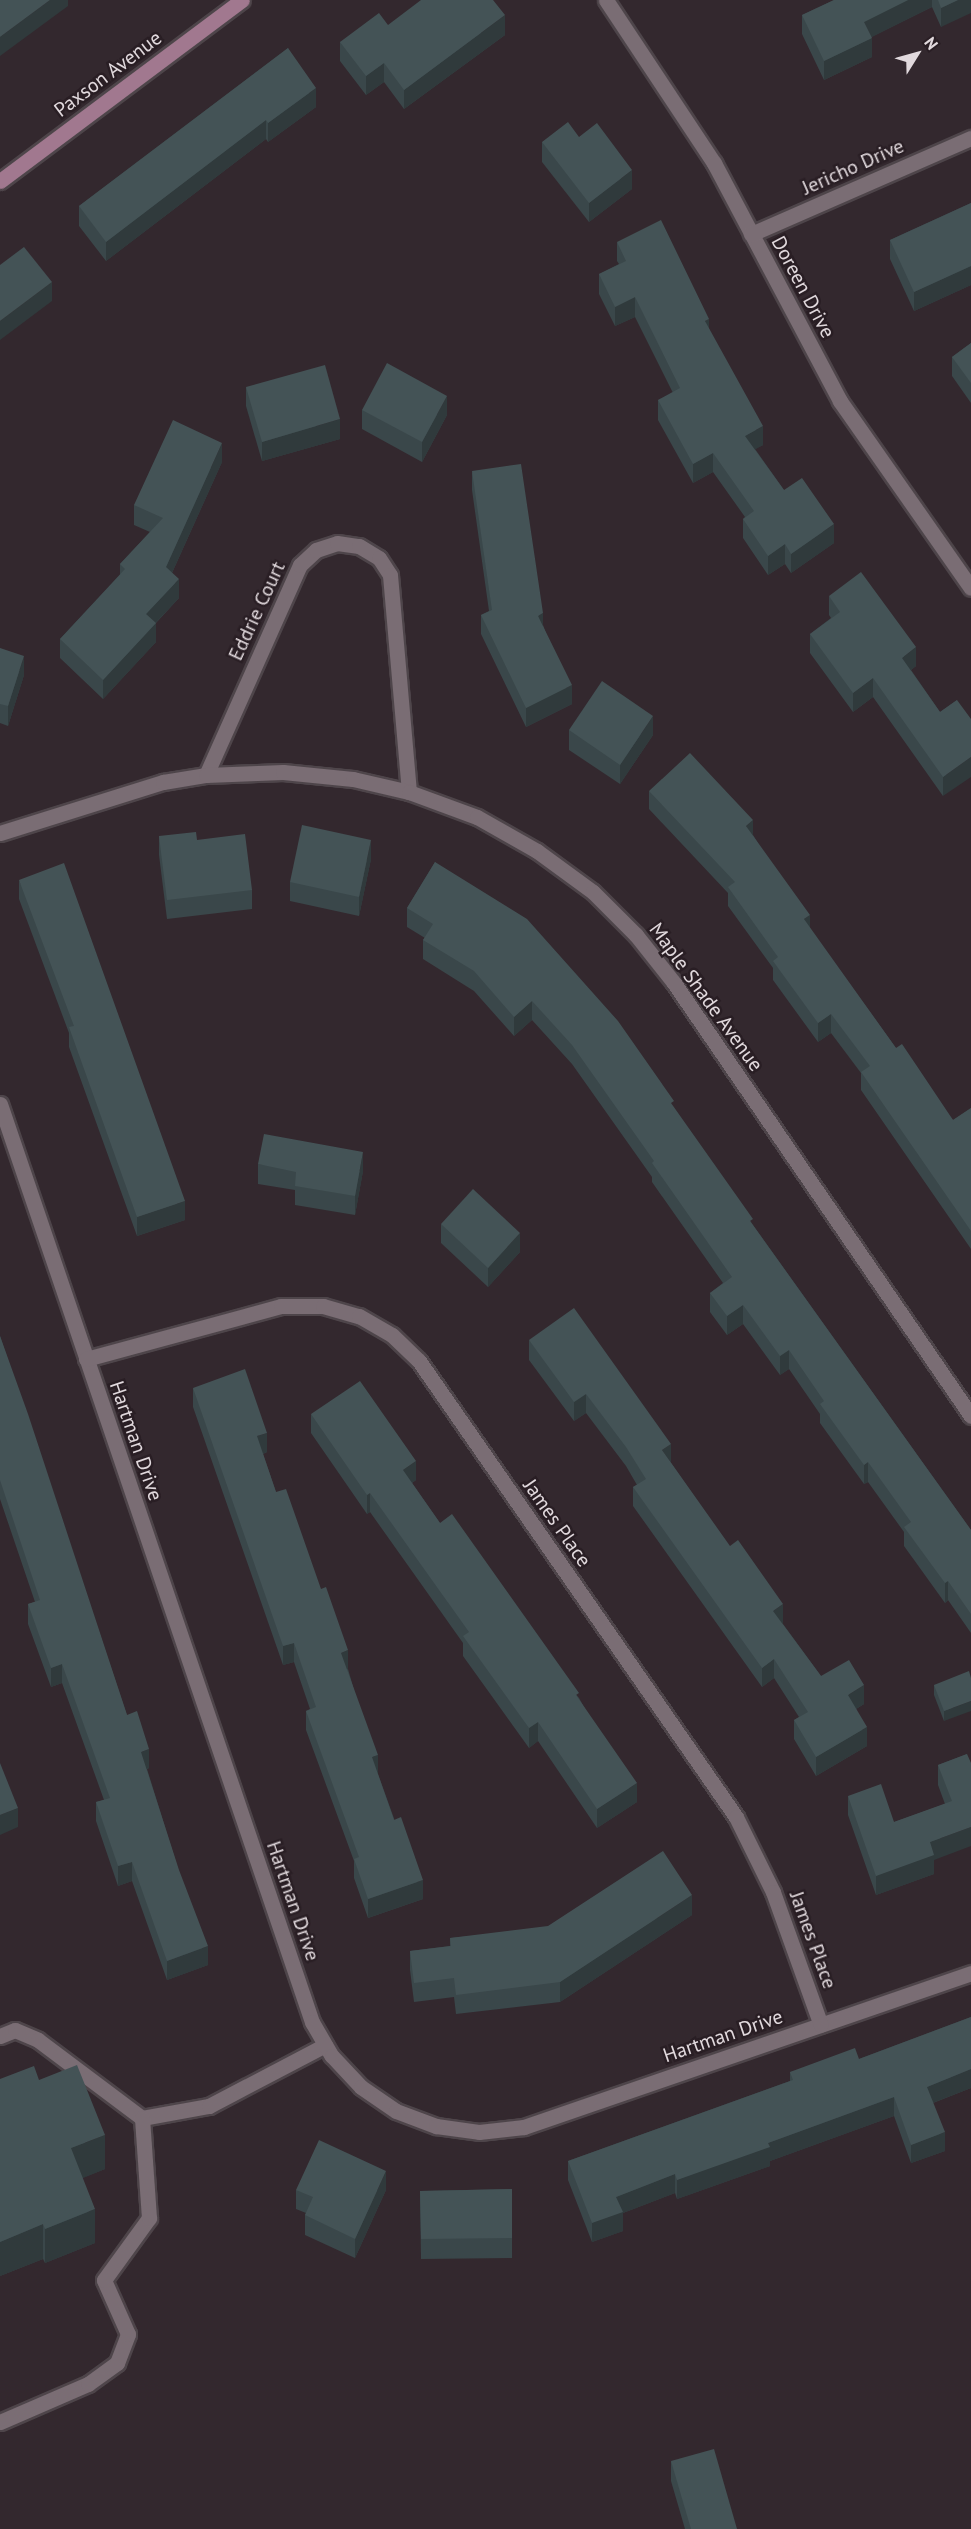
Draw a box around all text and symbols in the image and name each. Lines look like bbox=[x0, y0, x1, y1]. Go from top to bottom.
north arrow bbox=[887, 24, 947, 84]
street label: Paxson Avenue bbox=[49, 26, 167, 122]
text: N bbox=[920, 33, 943, 53]
street label: Jericho Drive bbox=[798, 134, 908, 200]
street label: Doreen Drive bbox=[766, 232, 840, 342]
street label: Eddrie Court bbox=[224, 558, 290, 664]
street label: Maple Shade Avenue bbox=[644, 918, 768, 1076]
street label: Hartman Drive bbox=[104, 1378, 168, 1504]
street label: James Place bbox=[518, 1475, 596, 1571]
street label: Hartman Drive bbox=[261, 1838, 325, 1964]
street label: James Place bbox=[784, 1888, 842, 1992]
street label: Hartman Drive bbox=[660, 2004, 786, 2068]

